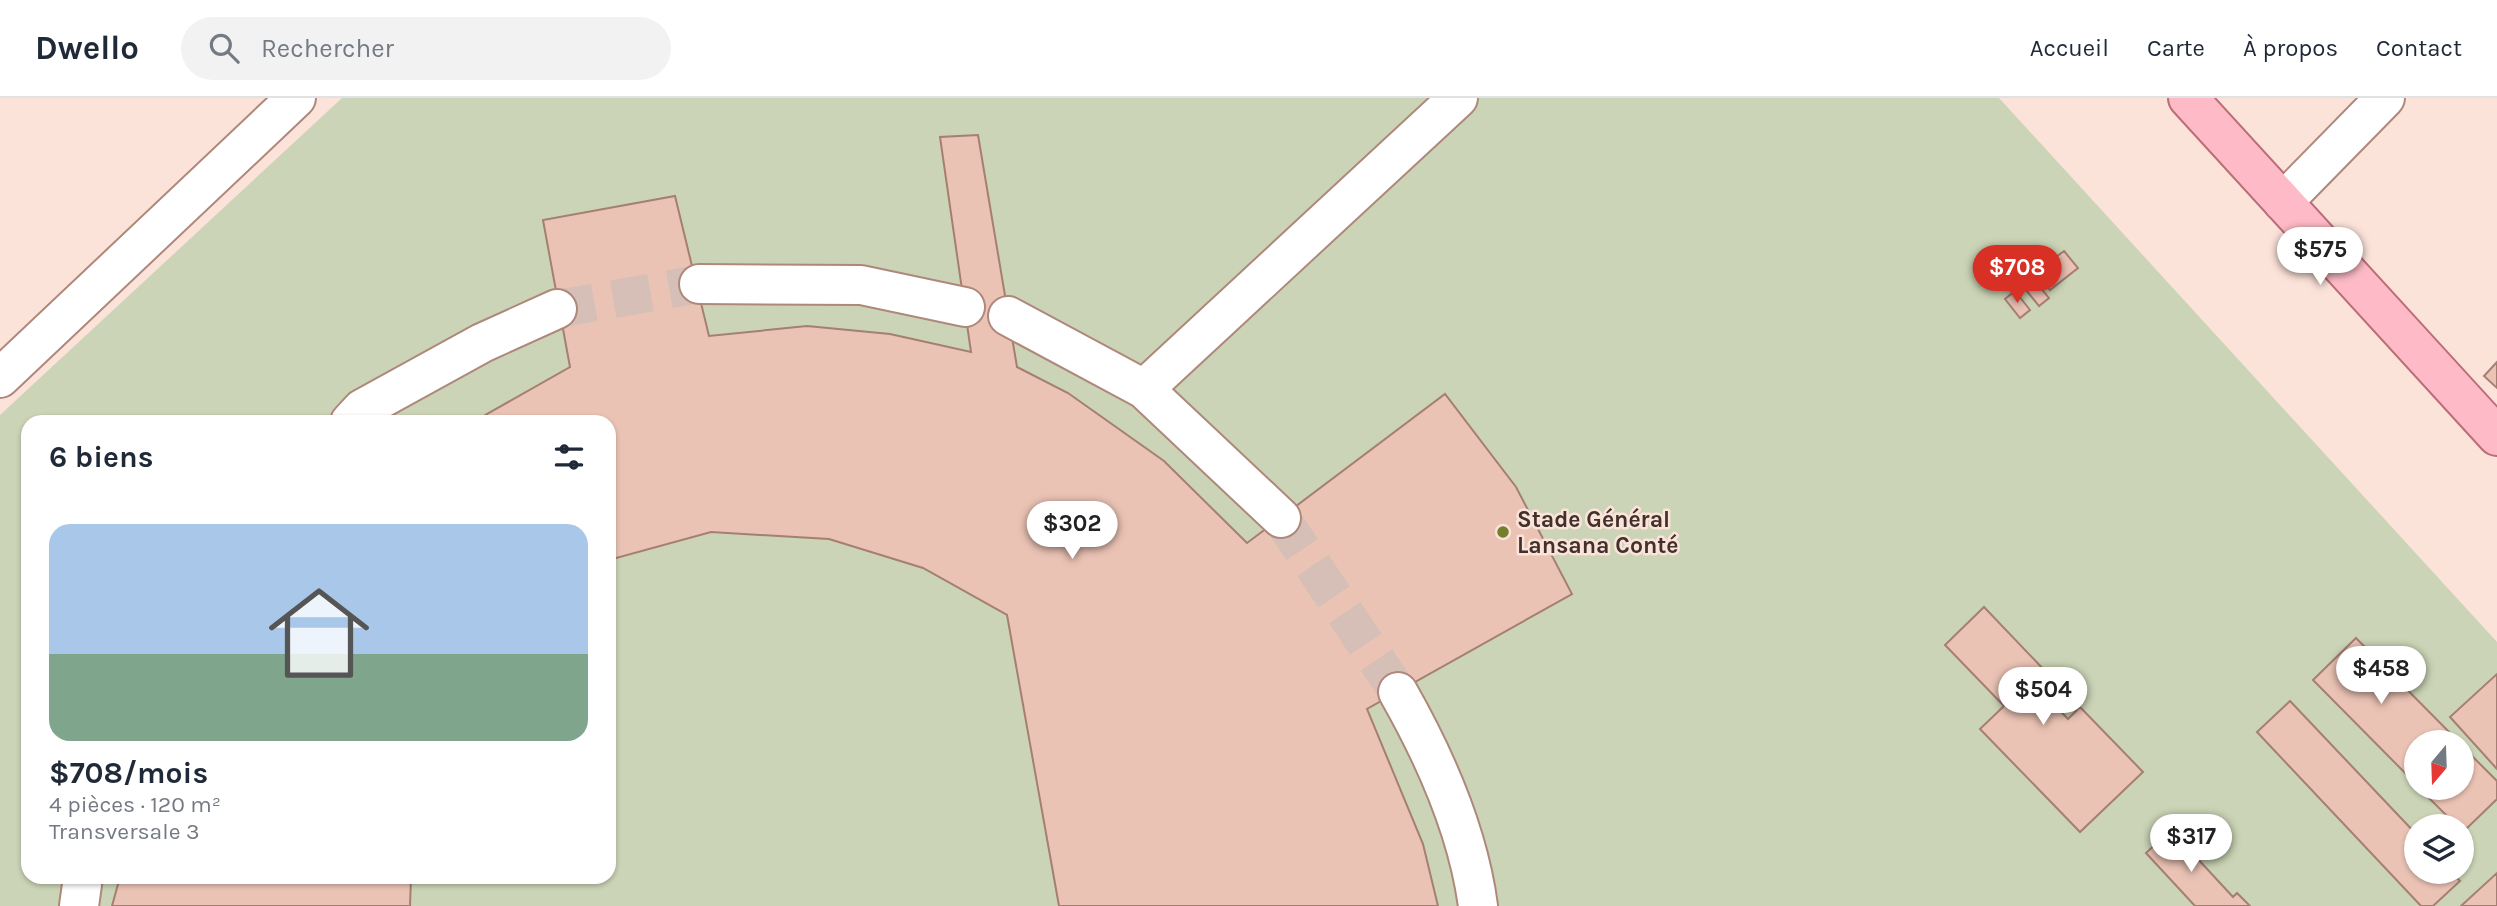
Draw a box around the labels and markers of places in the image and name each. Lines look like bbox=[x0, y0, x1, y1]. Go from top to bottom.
pin: $575 bbox=[2279, 228, 2361, 287]
pin: $708 bbox=[1976, 246, 2058, 305]
pin: $302 bbox=[1031, 502, 1113, 561]
place label: Stade Général Lansana Conté bbox=[1517, 506, 1679, 559]
marker: Stade Général Lansana Conté bbox=[1495, 524, 1511, 540]
pin: $458 bbox=[2340, 646, 2422, 706]
pin: $504 bbox=[2002, 668, 2084, 727]
pin: $317 bbox=[2150, 814, 2232, 874]

